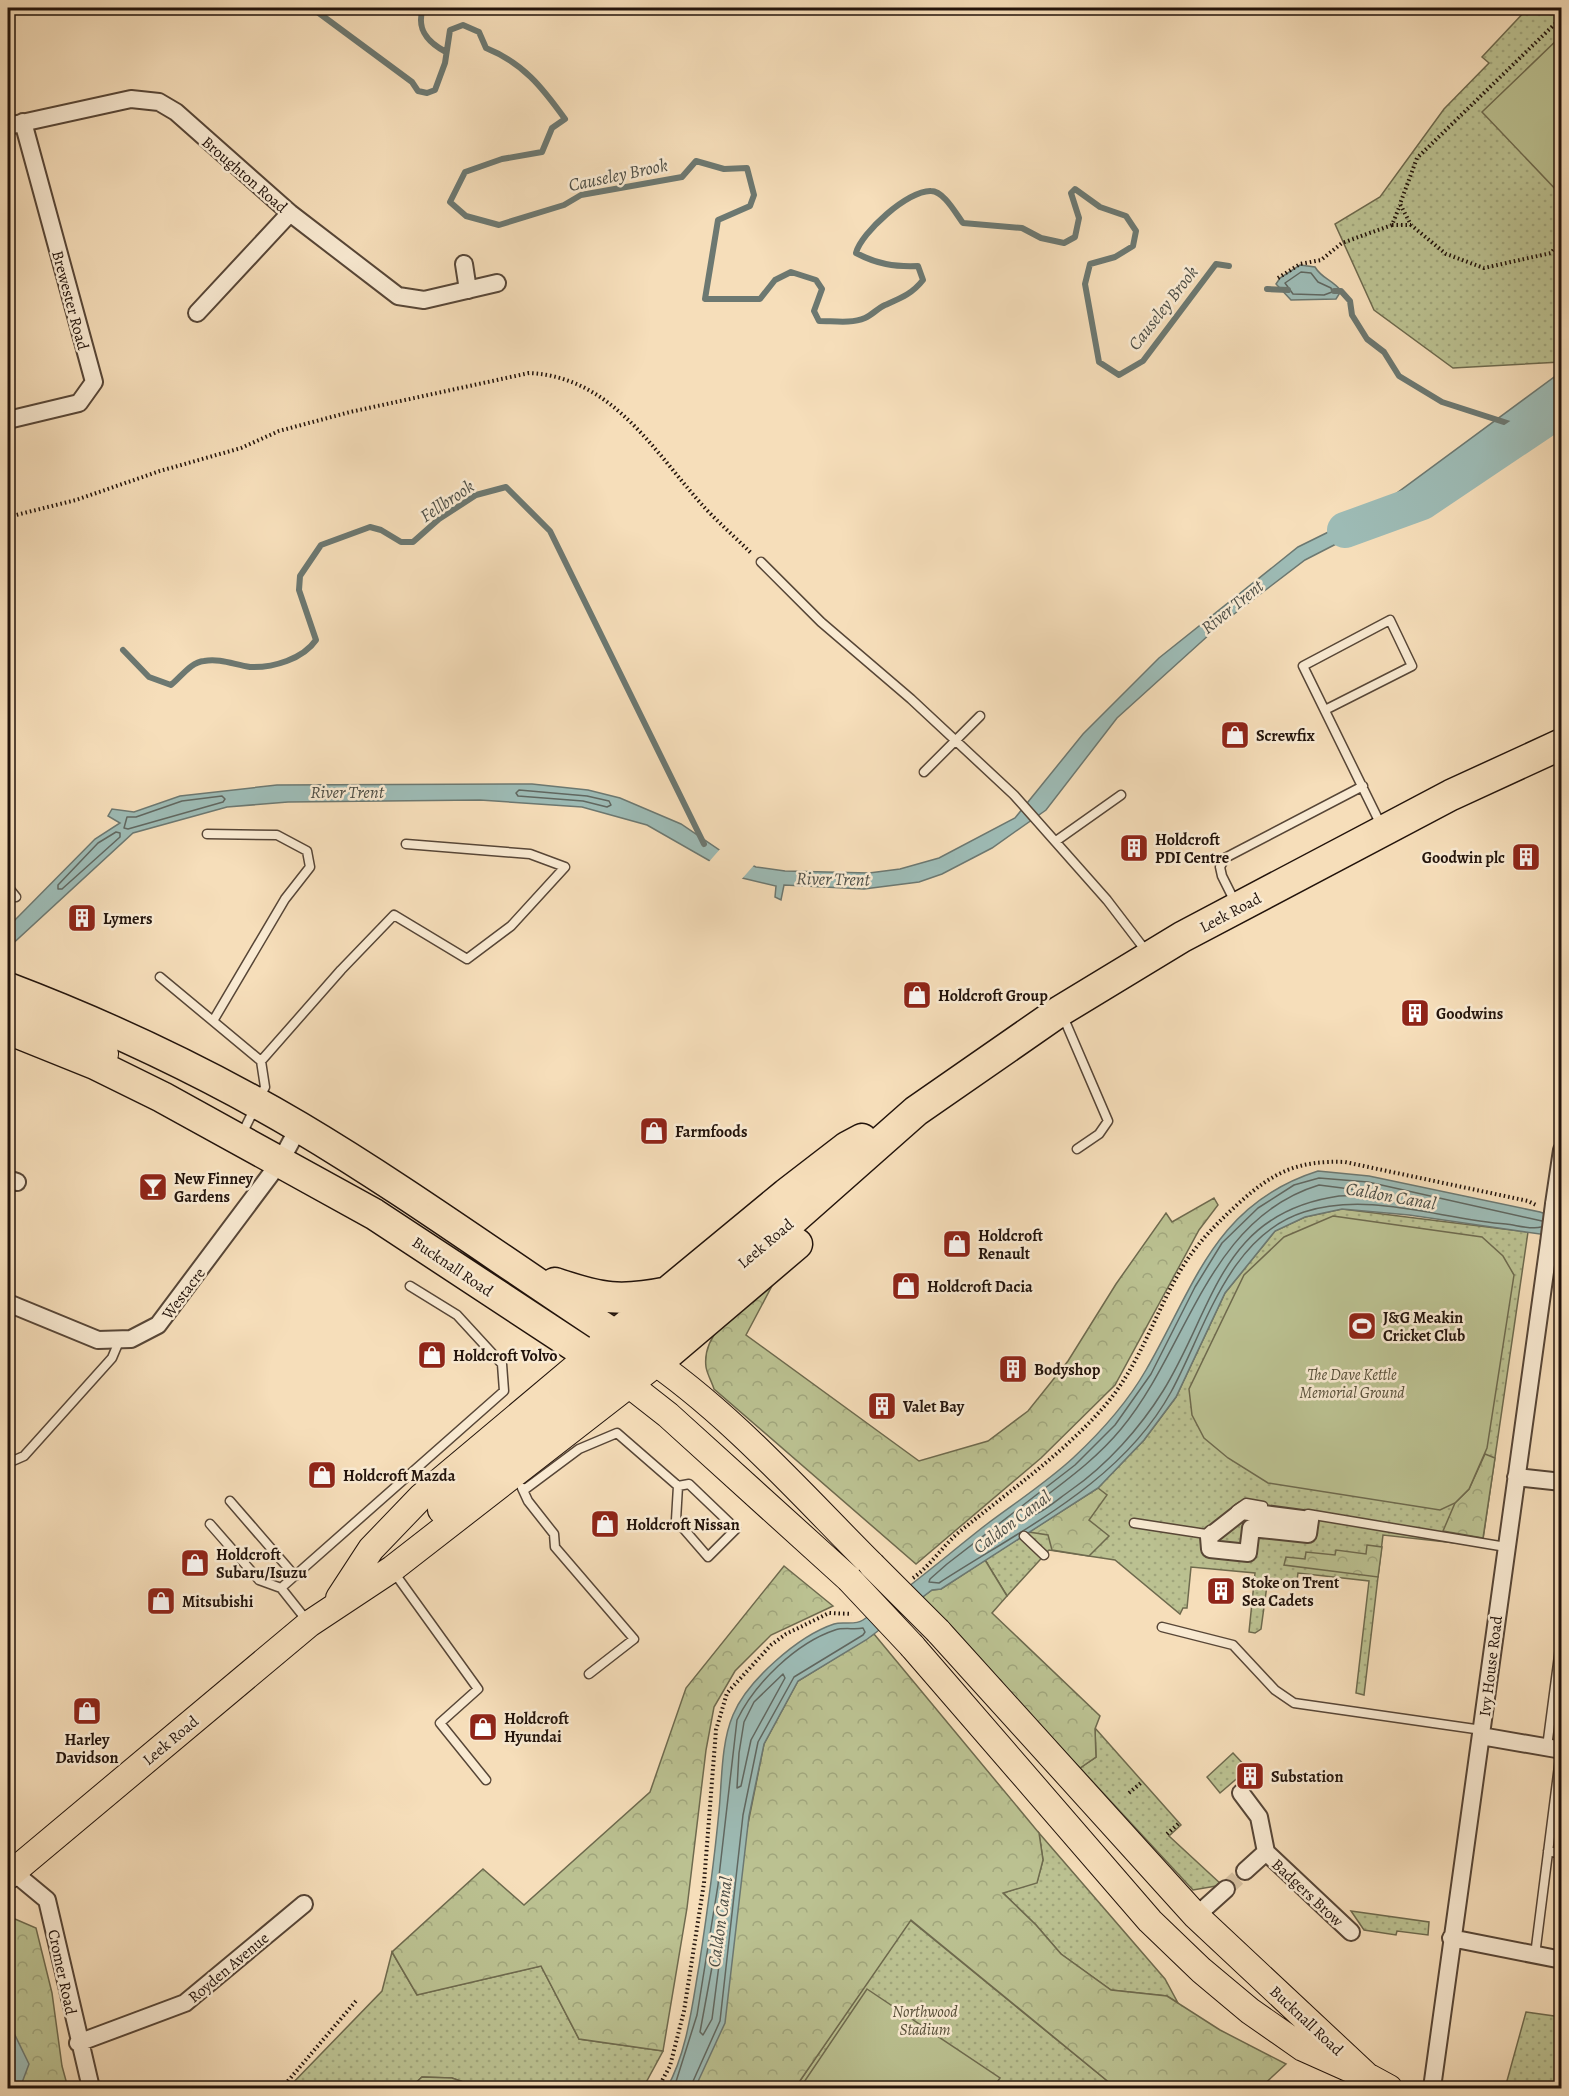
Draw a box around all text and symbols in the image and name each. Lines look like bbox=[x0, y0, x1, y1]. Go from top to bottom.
street label: Broughton Road bbox=[197, 131, 292, 218]
water label: Causeley Brook bbox=[566, 153, 670, 197]
street label: Brewester Road bbox=[46, 248, 94, 353]
water label: Causeley Brook bbox=[1123, 261, 1203, 355]
water label: Fellbrook bbox=[415, 474, 479, 528]
water label: River Trent bbox=[1196, 574, 1269, 639]
shop icon: Screwfix bbox=[1219, 719, 1251, 751]
place label: Screwfix bbox=[1256, 725, 1315, 747]
water label: River Trent bbox=[310, 780, 385, 804]
place label: Holdcroft PDI Centre bbox=[1155, 829, 1229, 869]
building icon: Holdcroft PDI Centre bbox=[1118, 832, 1150, 864]
building icon: Goodwin plc bbox=[1510, 841, 1542, 873]
place label: Goodwin plc bbox=[1422, 847, 1505, 869]
water label: River Trent bbox=[796, 866, 871, 892]
street label: Leek Road bbox=[1196, 887, 1266, 938]
building icon: Lymers bbox=[66, 902, 98, 934]
place label: Lymers bbox=[103, 908, 153, 930]
shop icon: Holdcroft Group bbox=[901, 979, 933, 1011]
place label: Holdcroft Group bbox=[938, 985, 1048, 1007]
building icon: Goodwins bbox=[1399, 997, 1431, 1029]
place label: Goodwins bbox=[1436, 1003, 1503, 1025]
shop icon: Farmfoods bbox=[638, 1115, 670, 1147]
place label: Farmfoods bbox=[675, 1121, 747, 1143]
place label: New Finney Gardens bbox=[174, 1168, 254, 1208]
bar icon: New Finney Gardens bbox=[137, 1171, 169, 1203]
water label: Caldon Canal bbox=[1344, 1176, 1439, 1216]
street label: Leek Road bbox=[733, 1214, 799, 1274]
place label: Holdcroft Renault bbox=[978, 1225, 1044, 1265]
shop icon: Holdcroft Renault bbox=[941, 1228, 973, 1260]
street label: Bucknall Road bbox=[408, 1232, 498, 1302]
street label: Westacre bbox=[156, 1263, 211, 1325]
shop icon: Holdcroft Dacia bbox=[890, 1270, 922, 1302]
place label: Holdcroft Dacia bbox=[927, 1276, 1033, 1298]
place label: J&G Meakin Cricket Club bbox=[1383, 1307, 1465, 1347]
sports icon: J&G Meakin Cricket Club bbox=[1346, 1310, 1378, 1342]
shop icon: Holdcroft Volvo bbox=[416, 1339, 448, 1371]
place label: Holdcroft Volvo bbox=[453, 1345, 558, 1367]
building icon: Bodyshop bbox=[997, 1353, 1029, 1385]
place label: Bodyshop bbox=[1034, 1359, 1101, 1381]
park label: The Dave Kettle Memorial Ground bbox=[1299, 1364, 1405, 1404]
building icon: Valet Bay bbox=[866, 1390, 898, 1422]
place label: Valet Bay bbox=[902, 1396, 965, 1418]
shop icon: Holdcroft Mazda bbox=[306, 1459, 338, 1491]
place label: Holdcroft Mazda bbox=[343, 1465, 456, 1487]
water label: Caldon Canal bbox=[968, 1485, 1056, 1559]
shop icon: Holdcroft Nissan bbox=[589, 1508, 621, 1540]
place label: Holdcroft Nissan bbox=[626, 1514, 740, 1536]
place label: Holdcroft Subaru/Isuzu bbox=[216, 1544, 307, 1584]
shop icon: Holdcroft Subaru/Isuzu bbox=[179, 1547, 211, 1579]
place label: Stoke on Trent Sea Cadets bbox=[1242, 1572, 1340, 1612]
building icon: Stoke on Trent Sea Cadets bbox=[1205, 1575, 1237, 1607]
shop icon: Mitsubishi bbox=[145, 1585, 177, 1617]
place label: Mitsubishi bbox=[182, 1591, 254, 1613]
street label: Ivy House Road bbox=[1474, 1614, 1508, 1718]
shop icon: Harley Davidson bbox=[71, 1695, 103, 1727]
place label: Holdcroft Hyundai bbox=[504, 1708, 570, 1748]
street label: Leek Road bbox=[138, 1711, 204, 1771]
shop icon: Holdcroft Hyundai bbox=[467, 1711, 499, 1743]
place label: Harley Davidson bbox=[55, 1729, 119, 1769]
building icon: Substation bbox=[1234, 1760, 1266, 1792]
place label: Substation bbox=[1271, 1766, 1343, 1788]
street label: Badgers Brow bbox=[1267, 1854, 1349, 1932]
water label: Caldon Canal bbox=[702, 1875, 738, 1969]
street label: Royden Avenue bbox=[184, 1927, 274, 2008]
street label: Cromer Road bbox=[42, 1928, 82, 2017]
street label: Bucknall Road bbox=[1265, 1981, 1348, 2061]
park label: Northwood Stadium bbox=[892, 2001, 958, 2041]

